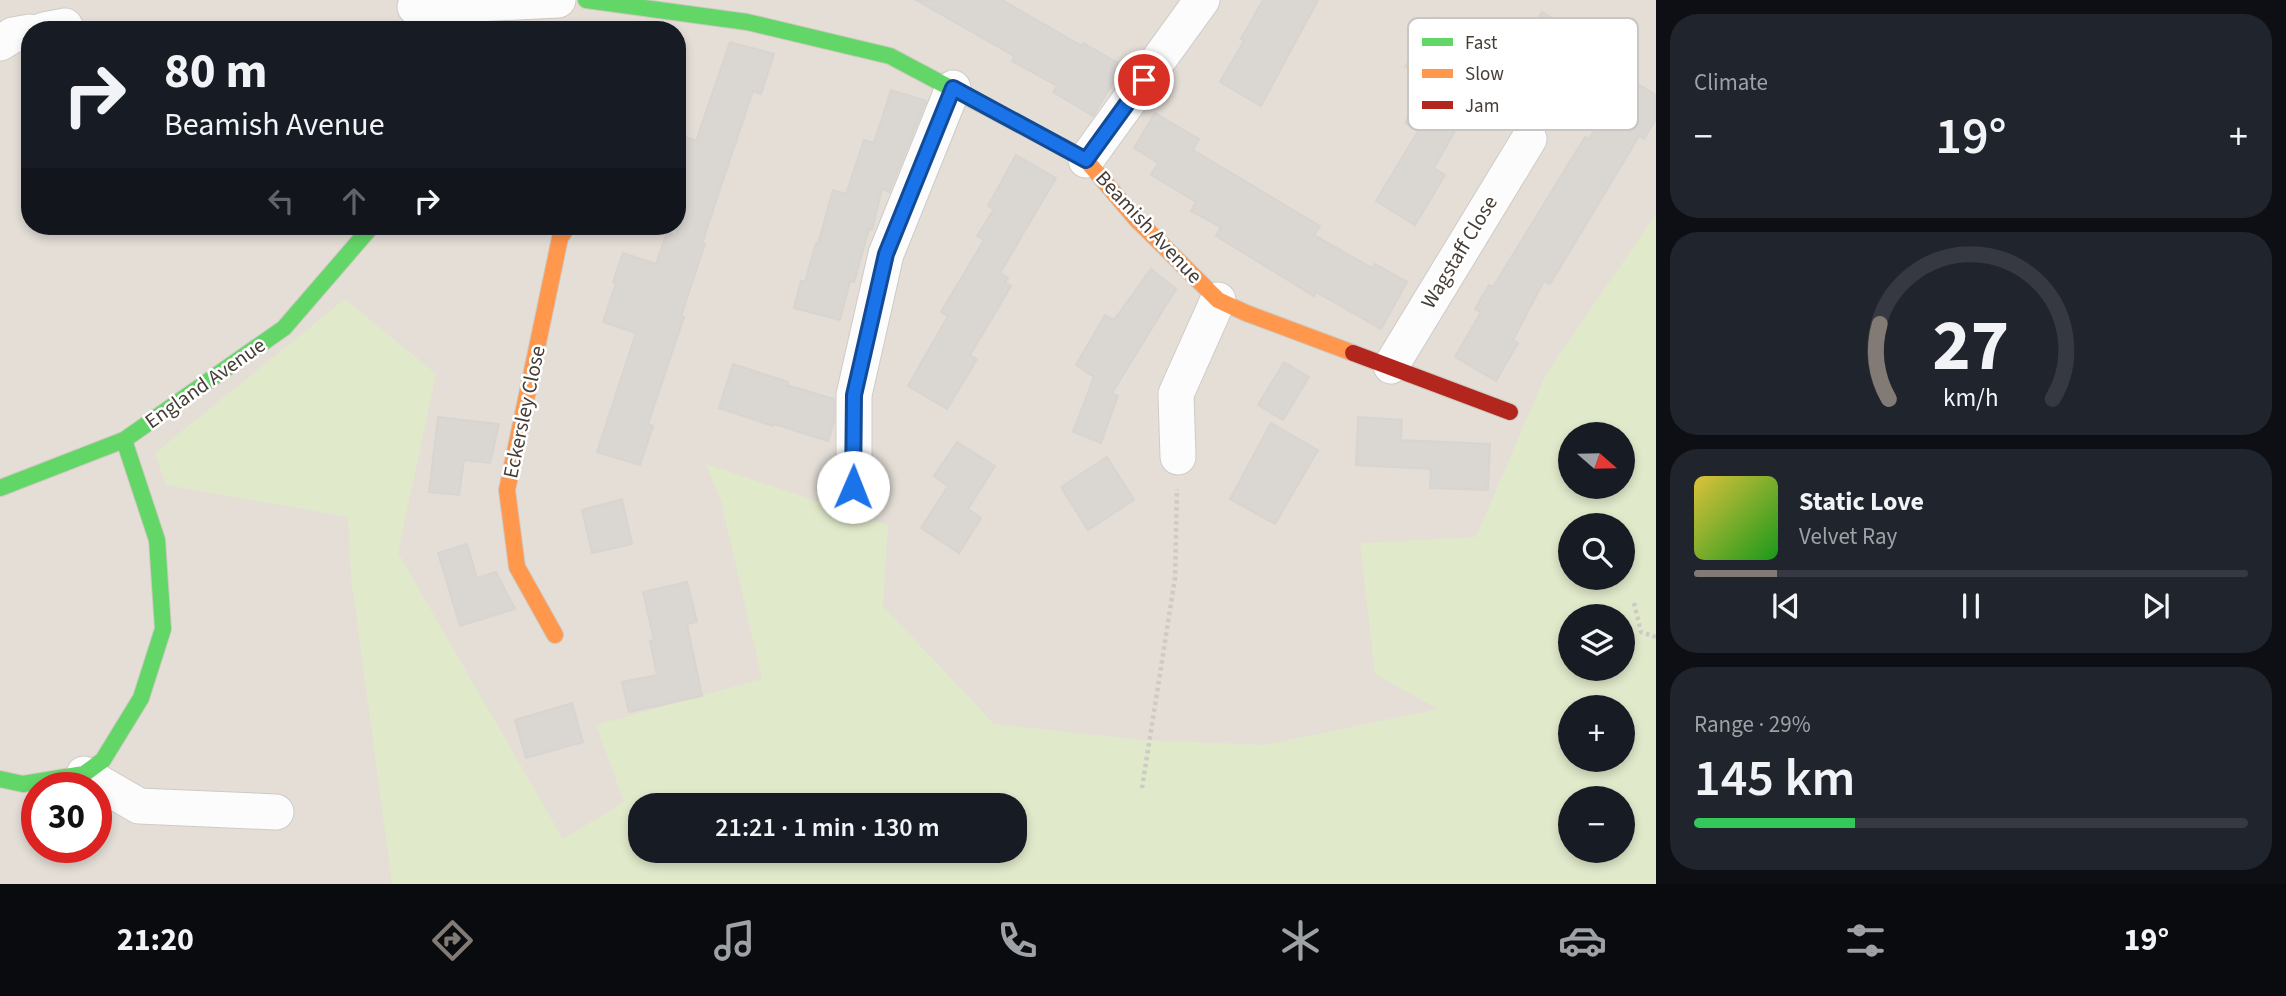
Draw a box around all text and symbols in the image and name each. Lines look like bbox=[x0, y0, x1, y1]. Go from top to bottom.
legend bbox=[1408, 18, 1638, 130]
text: Fast bbox=[1465, 30, 1498, 57]
text: 80 m bbox=[164, 37, 268, 107]
icon: right bbox=[49, 49, 140, 140]
pin bbox=[1114, 50, 1174, 110]
icon: arrive bbox=[1125, 61, 1163, 99]
text: Slow bbox=[1465, 61, 1504, 88]
text: Climate bbox=[1694, 66, 1768, 99]
text: Jam bbox=[1465, 93, 1499, 120]
text: 19° bbox=[1935, 100, 2007, 174]
text: Beamish Avenue bbox=[164, 102, 385, 148]
text: − bbox=[1694, 110, 1713, 164]
text: + bbox=[2229, 110, 2248, 164]
street label: Beamish Avenue bbox=[1089, 164, 1209, 290]
icon: left bbox=[262, 182, 300, 220]
icon: ahead bbox=[335, 182, 373, 220]
icon: right bbox=[408, 182, 446, 220]
street label: Wagstaff Close bbox=[1413, 190, 1505, 314]
text: 27 bbox=[1933, 295, 2009, 399]
street label: England Avenue bbox=[139, 330, 271, 436]
street label: Eckersley Close bbox=[495, 343, 553, 481]
text: km/h bbox=[1943, 380, 1999, 416]
north arrow bbox=[1558, 422, 1634, 499]
map controls bbox=[1558, 422, 1635, 863]
position arrow bbox=[816, 450, 890, 524]
text: Static Love bbox=[1799, 483, 1924, 520]
button: search bbox=[1558, 513, 1635, 590]
text: Velvet Ray bbox=[1799, 520, 1897, 553]
icon: previous bbox=[1767, 587, 1805, 625]
icon: pause bbox=[1952, 587, 1990, 625]
icon: next bbox=[2137, 587, 2175, 625]
button: layers bbox=[1558, 604, 1635, 681]
button: + bbox=[1558, 695, 1635, 772]
text: Range · 29% bbox=[1694, 708, 1811, 741]
text: 145 km bbox=[1694, 742, 1855, 816]
speed limit sign: 30 bbox=[21, 772, 112, 863]
button: − bbox=[1558, 786, 1635, 863]
text: 21:21 · 1 min · 130 m bbox=[715, 809, 940, 846]
icon: directions bbox=[428, 916, 477, 965]
icon: music bbox=[710, 916, 759, 965]
icon: phone bbox=[993, 916, 1042, 965]
icon: climate bbox=[1276, 916, 1325, 965]
icon: car bbox=[1558, 916, 1607, 965]
icon: filters bbox=[1841, 916, 1890, 965]
text: 21:20 bbox=[117, 917, 194, 963]
text: 19° bbox=[2124, 917, 2169, 963]

